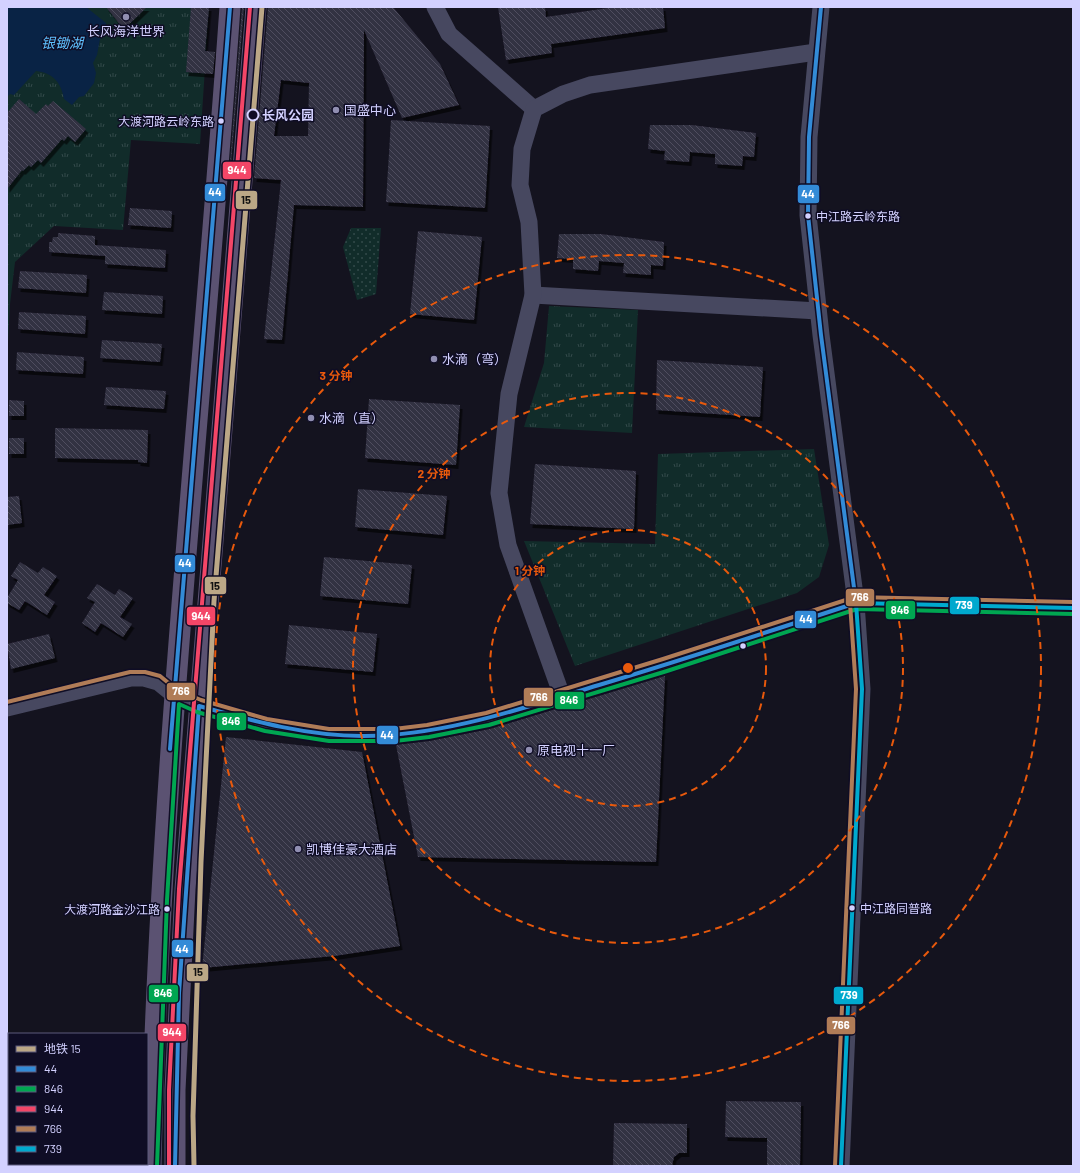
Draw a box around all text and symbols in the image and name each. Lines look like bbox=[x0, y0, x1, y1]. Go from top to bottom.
marker: 长风海洋世界 bbox=[121, 12, 131, 22]
place label: 长风海洋世界 bbox=[87, 23, 165, 39]
water label: 银锄湖 bbox=[41, 34, 85, 51]
place label: 国盛中心 bbox=[344, 102, 396, 118]
marker: 国盛中心 bbox=[331, 105, 341, 115]
place label: 长风公园 bbox=[262, 107, 314, 123]
marker: 长风公园 bbox=[246, 108, 260, 122]
place label: 大渡河路云岭东路 bbox=[118, 114, 214, 128]
marker: 大渡河路云岭东路 bbox=[216, 116, 226, 126]
line badge: 944 bbox=[222, 161, 252, 180]
text: 944 bbox=[227, 163, 247, 176]
line badge: 44 bbox=[204, 183, 226, 202]
line badge: 44 bbox=[797, 184, 820, 204]
text: 44 bbox=[208, 185, 222, 198]
text: 44 bbox=[801, 187, 815, 200]
line badge: 15 bbox=[235, 190, 258, 210]
text: 15 bbox=[241, 193, 251, 206]
place label: 中江路云岭东路 bbox=[816, 209, 900, 223]
marker: 中江路云岭东路 bbox=[803, 211, 813, 221]
place label: 水滴（弯） bbox=[442, 351, 507, 367]
marker: 水滴（弯） bbox=[429, 354, 439, 364]
text: 3 分钟 bbox=[320, 368, 352, 382]
place label: 水滴（直） bbox=[319, 410, 384, 426]
marker: 水滴（直） bbox=[306, 413, 316, 423]
text: 2 分钟 bbox=[417, 466, 451, 480]
line badge: 44 bbox=[174, 554, 196, 573]
text: 44 bbox=[178, 556, 192, 569]
text: 1 分钟 bbox=[515, 563, 545, 577]
line badge: 15 bbox=[204, 576, 227, 595]
text: 15 bbox=[210, 579, 220, 592]
line badge: 766 bbox=[845, 588, 875, 607]
text: 766 bbox=[851, 590, 869, 603]
line badge: 739 bbox=[949, 596, 980, 615]
text: 739 bbox=[955, 598, 973, 611]
line badge: 846 bbox=[885, 600, 916, 620]
text: 846 bbox=[891, 603, 909, 616]
line badge: 944 bbox=[186, 606, 216, 626]
text: 944 bbox=[191, 609, 211, 622]
line badge: 44 bbox=[794, 610, 817, 629]
text: 44 bbox=[799, 612, 813, 625]
unlabelled marker bbox=[738, 641, 748, 651]
centre of rings bbox=[621, 661, 635, 675]
line badge: 766 bbox=[166, 682, 196, 701]
text: 766 bbox=[172, 684, 190, 697]
line badge: 766 bbox=[523, 687, 554, 707]
text: 766 bbox=[530, 690, 548, 703]
line badge: 846 bbox=[554, 691, 585, 710]
text: 846 bbox=[560, 693, 578, 706]
line badge: 846 bbox=[216, 712, 247, 731]
text: 846 bbox=[222, 714, 240, 727]
line badge: 44 bbox=[376, 725, 399, 745]
text: 44 bbox=[380, 728, 394, 741]
place label: 原电视十一厂 bbox=[537, 742, 615, 758]
marker: 原电视十一厂 bbox=[524, 745, 534, 755]
place label: 凯博佳豪大酒店 bbox=[306, 841, 397, 857]
marker: 凯博佳豪大酒店 bbox=[293, 844, 303, 854]
place label: 中江路同普路 bbox=[860, 901, 932, 915]
place label: 大渡河路金沙江路 bbox=[64, 902, 160, 916]
marker: 中江路同普路 bbox=[847, 903, 857, 913]
marker: 大渡河路金沙江路 bbox=[162, 904, 172, 914]
line badge: 44 bbox=[171, 939, 194, 958]
text: 44 bbox=[175, 942, 189, 955]
line badge: 15 bbox=[186, 963, 209, 982]
text: 15 bbox=[193, 965, 203, 978]
line badge: 846 bbox=[148, 984, 179, 1003]
text: 846 bbox=[154, 986, 172, 999]
line badge: 739 bbox=[833, 986, 864, 1005]
text: 739 bbox=[840, 988, 858, 1001]
line badge: 766 bbox=[826, 1016, 856, 1035]
text: 766 bbox=[832, 1018, 850, 1031]
line badge: 944 bbox=[157, 1023, 187, 1042]
text: 944 bbox=[162, 1025, 182, 1038]
legend bbox=[8, 1033, 148, 1165]
text: 地铁 15 bbox=[44, 1041, 81, 1055]
text: 44 bbox=[44, 1061, 57, 1075]
text: 846 bbox=[44, 1081, 63, 1095]
text: 944 bbox=[44, 1101, 63, 1115]
text: 766 bbox=[44, 1121, 62, 1135]
text: 739 bbox=[44, 1141, 62, 1155]

